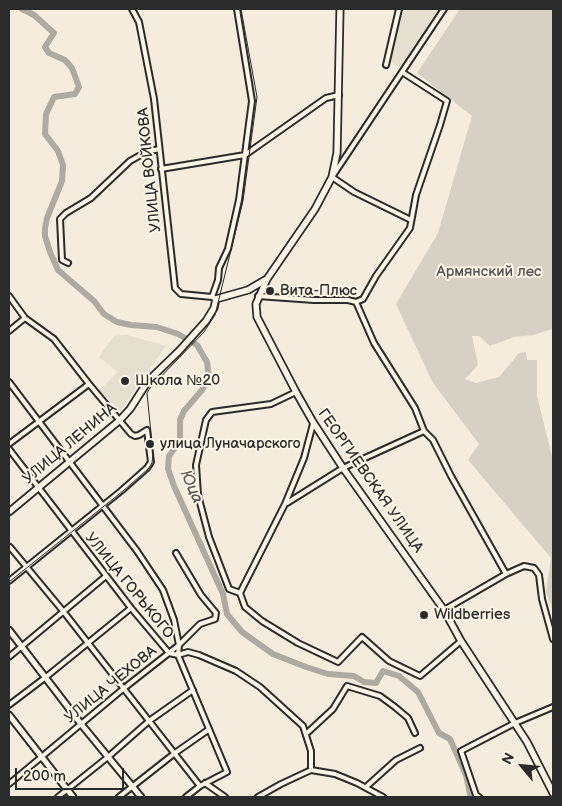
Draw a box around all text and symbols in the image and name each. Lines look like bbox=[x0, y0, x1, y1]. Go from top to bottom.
street label: УЛИЦА ВОЙКОВА bbox=[135, 107, 165, 233]
park label: Армянский лес bbox=[437, 263, 541, 281]
place label: Вита-Плюс bbox=[280, 282, 357, 300]
marker: Вита-Плюс bbox=[264, 285, 276, 297]
place label: Школа №20 bbox=[135, 372, 220, 390]
marker: Школа №20 bbox=[119, 375, 131, 387]
street label: УЛИЦА ЛЕНИНА bbox=[19, 400, 121, 488]
street label: ГЕОРГИЕВСКАЯ УЛИЦА bbox=[313, 406, 427, 556]
place label: улица Луначарского bbox=[160, 435, 301, 453]
marker: улица Луначарского bbox=[144, 438, 156, 450]
water label: Юца bbox=[175, 467, 207, 507]
street label: УЛИЦА ГОРЬКОГО bbox=[81, 529, 177, 643]
place label: Wildberries bbox=[434, 606, 510, 624]
marker: Wildberries bbox=[418, 609, 430, 621]
street label: УЛИЦА ЧЕХОВА bbox=[61, 642, 161, 728]
north arrow bbox=[497, 741, 547, 791]
text: N bbox=[498, 750, 518, 767]
scale bar bbox=[18, 758, 126, 790]
text: 200 m bbox=[23, 767, 66, 786]

